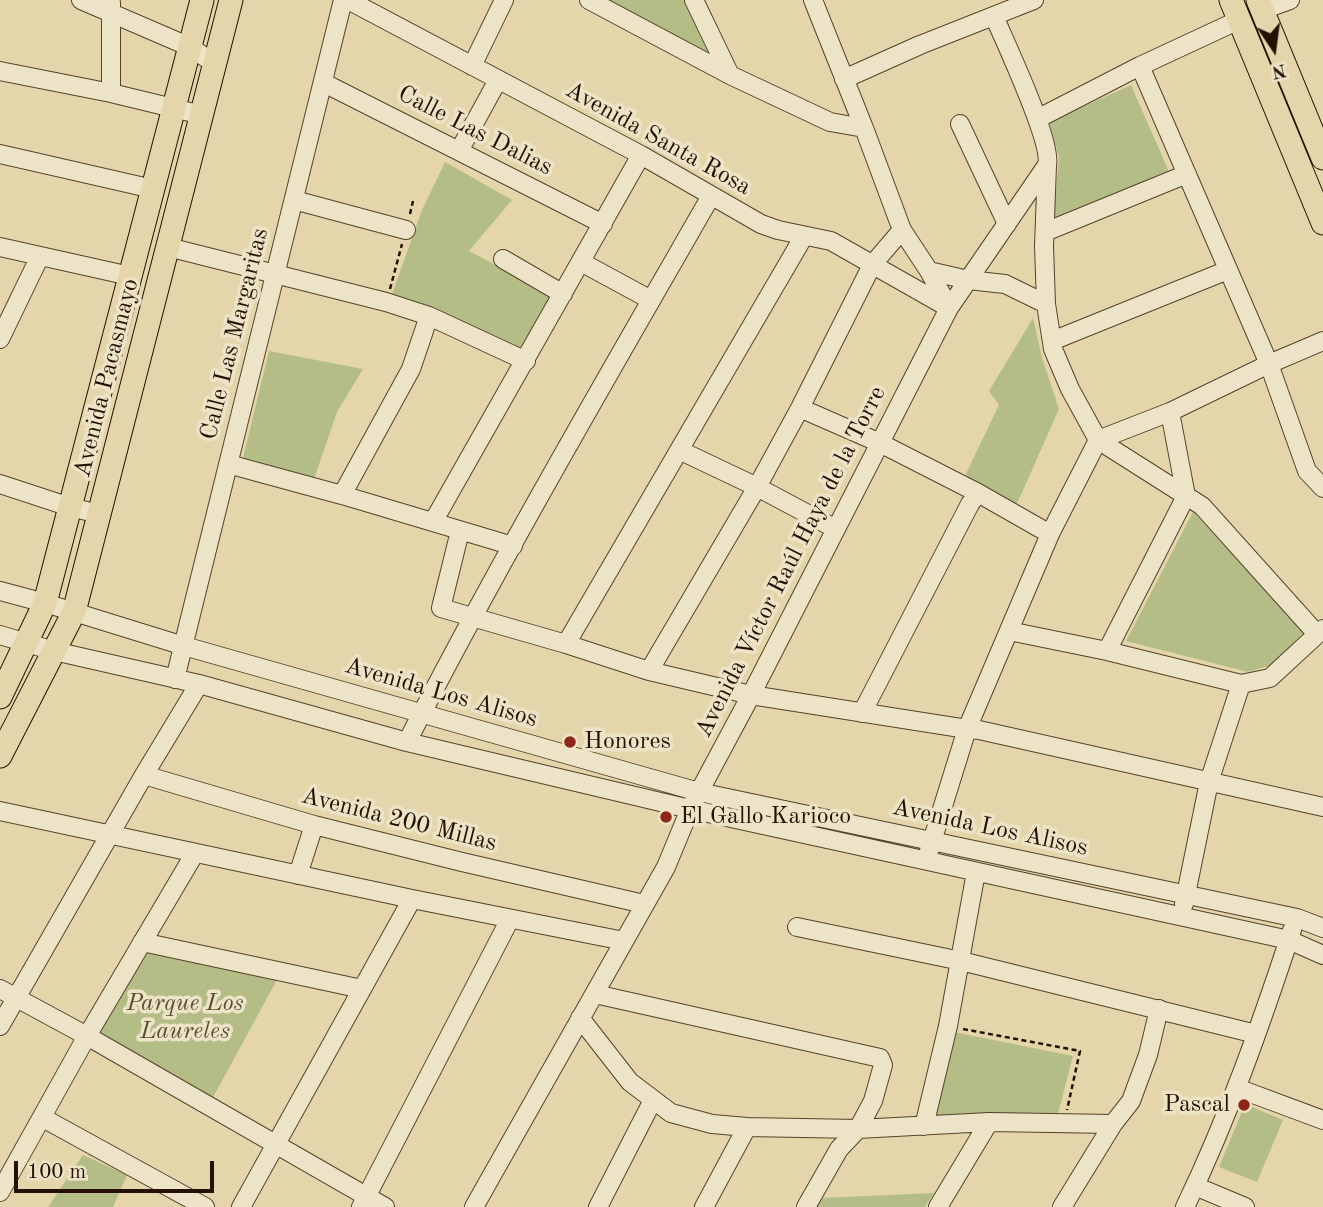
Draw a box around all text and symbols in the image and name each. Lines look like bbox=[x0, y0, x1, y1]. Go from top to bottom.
north arrow bbox=[1239, 14, 1309, 84]
text: N bbox=[1270, 59, 1288, 81]
street label: Avenida Santa Rosa bbox=[560, 76, 756, 202]
street label: Calle Las Dalias bbox=[393, 80, 557, 182]
street label: Calle Las Margaritas bbox=[195, 225, 275, 443]
street label: Avenida Pacasmayo bbox=[68, 276, 146, 480]
street label: Avenida Víctor Raúl Haya de la Torre bbox=[689, 381, 893, 743]
street label: Avenida Los Alisos bbox=[341, 652, 541, 734]
place label: Honores bbox=[584, 728, 671, 756]
marker: Honores bbox=[562, 734, 578, 750]
street label: Avenida 200 Millas bbox=[298, 782, 500, 858]
street label: Avenida Los Alisos bbox=[890, 793, 1090, 863]
place label: El Gallo Karioco bbox=[680, 803, 851, 831]
marker: El Gallo Karioco bbox=[658, 809, 674, 825]
park label: Parque Los Laureles bbox=[126, 990, 244, 1046]
place label: Pascal bbox=[1164, 1091, 1230, 1119]
marker: Pascal bbox=[1236, 1097, 1252, 1113]
scale bar bbox=[18, 1148, 217, 1192]
text: 100 m bbox=[27, 1162, 86, 1183]

